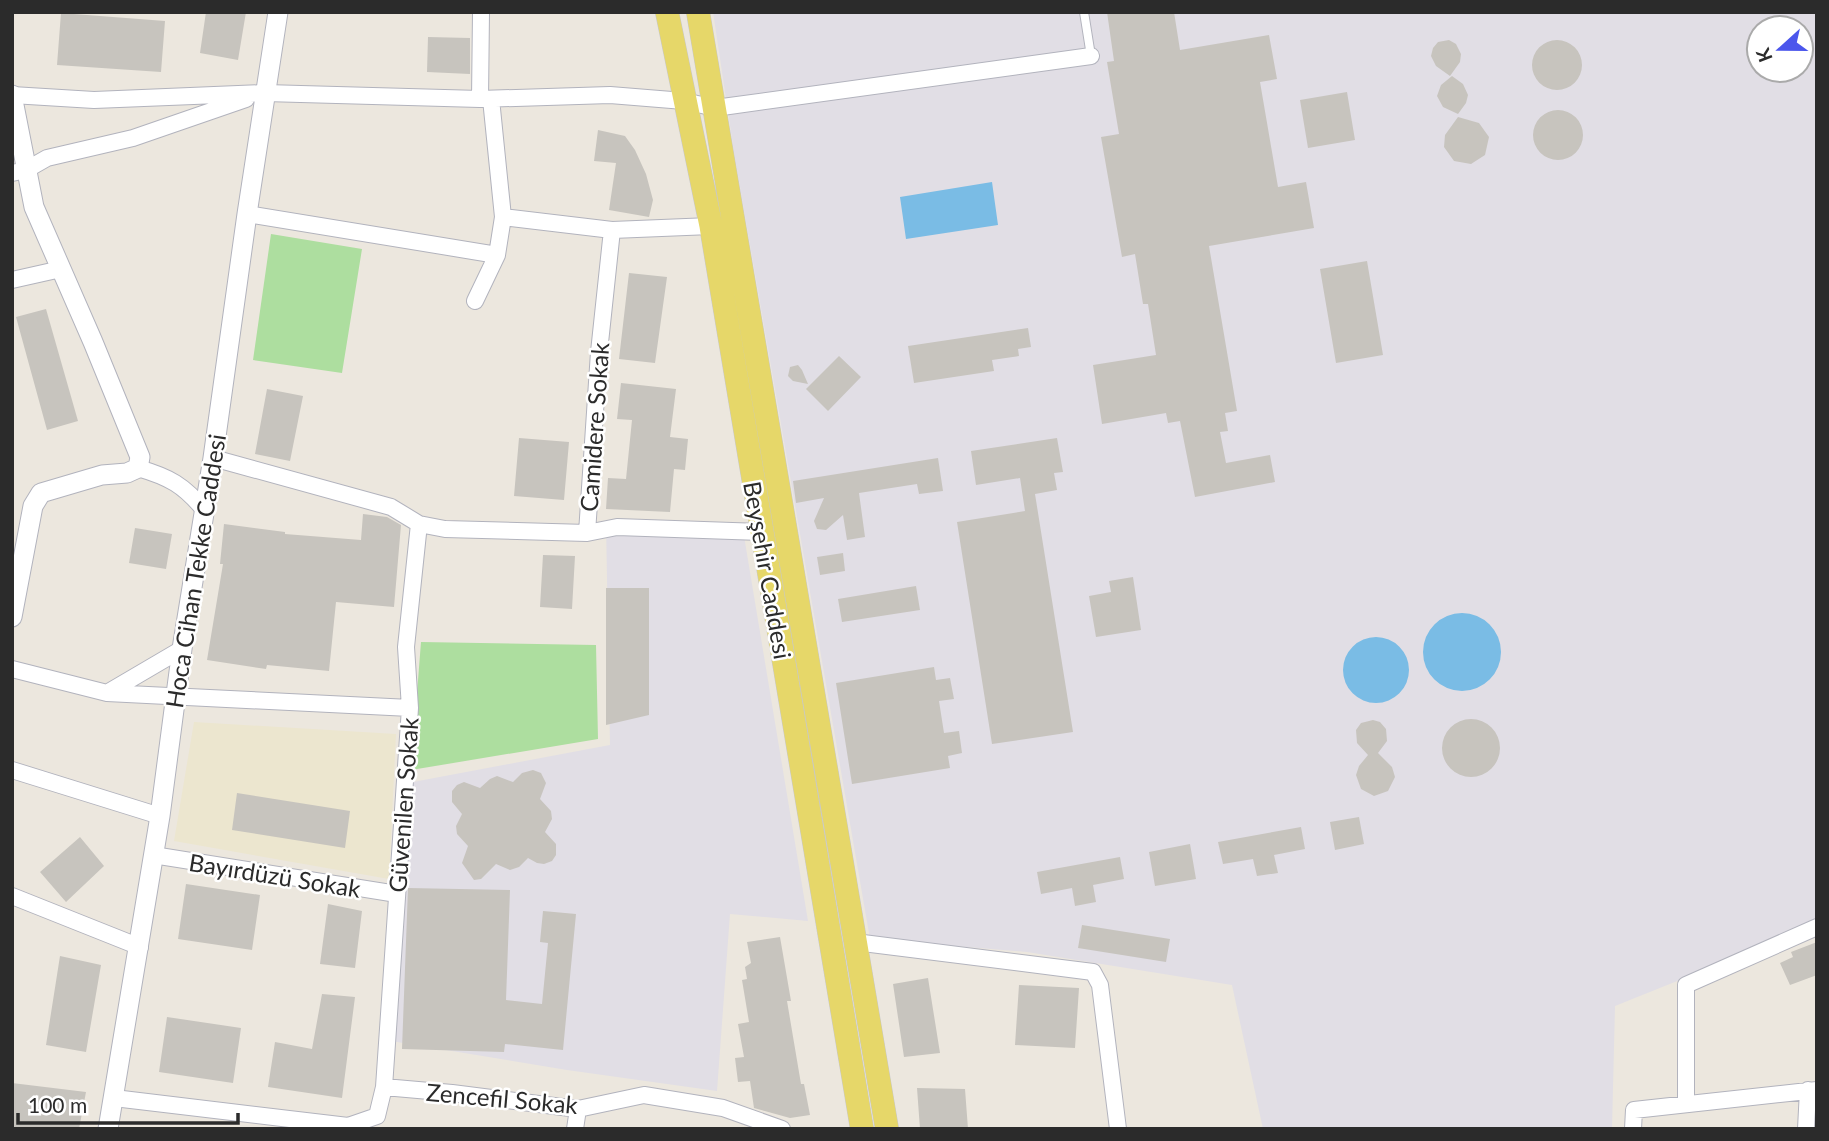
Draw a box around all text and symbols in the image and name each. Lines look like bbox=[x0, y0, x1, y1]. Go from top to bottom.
north arrow bbox=[1745, 14, 1815, 84]
text: K bbox=[1750, 44, 1777, 65]
street label: Camidere Sokak bbox=[574, 341, 614, 513]
street label: Hoca Cihan Tekke Caddesi bbox=[159, 432, 231, 710]
street label: Beyşehir Caddesi bbox=[738, 479, 798, 661]
street label: Güvenilen Sokak bbox=[382, 716, 424, 893]
street label: Bayırdüzü Sokak bbox=[187, 847, 364, 903]
street label: Zencefil Sokak bbox=[425, 1077, 580, 1119]
scale bar bbox=[18, 1082, 238, 1126]
text: 100 m bbox=[28, 1092, 87, 1117]

